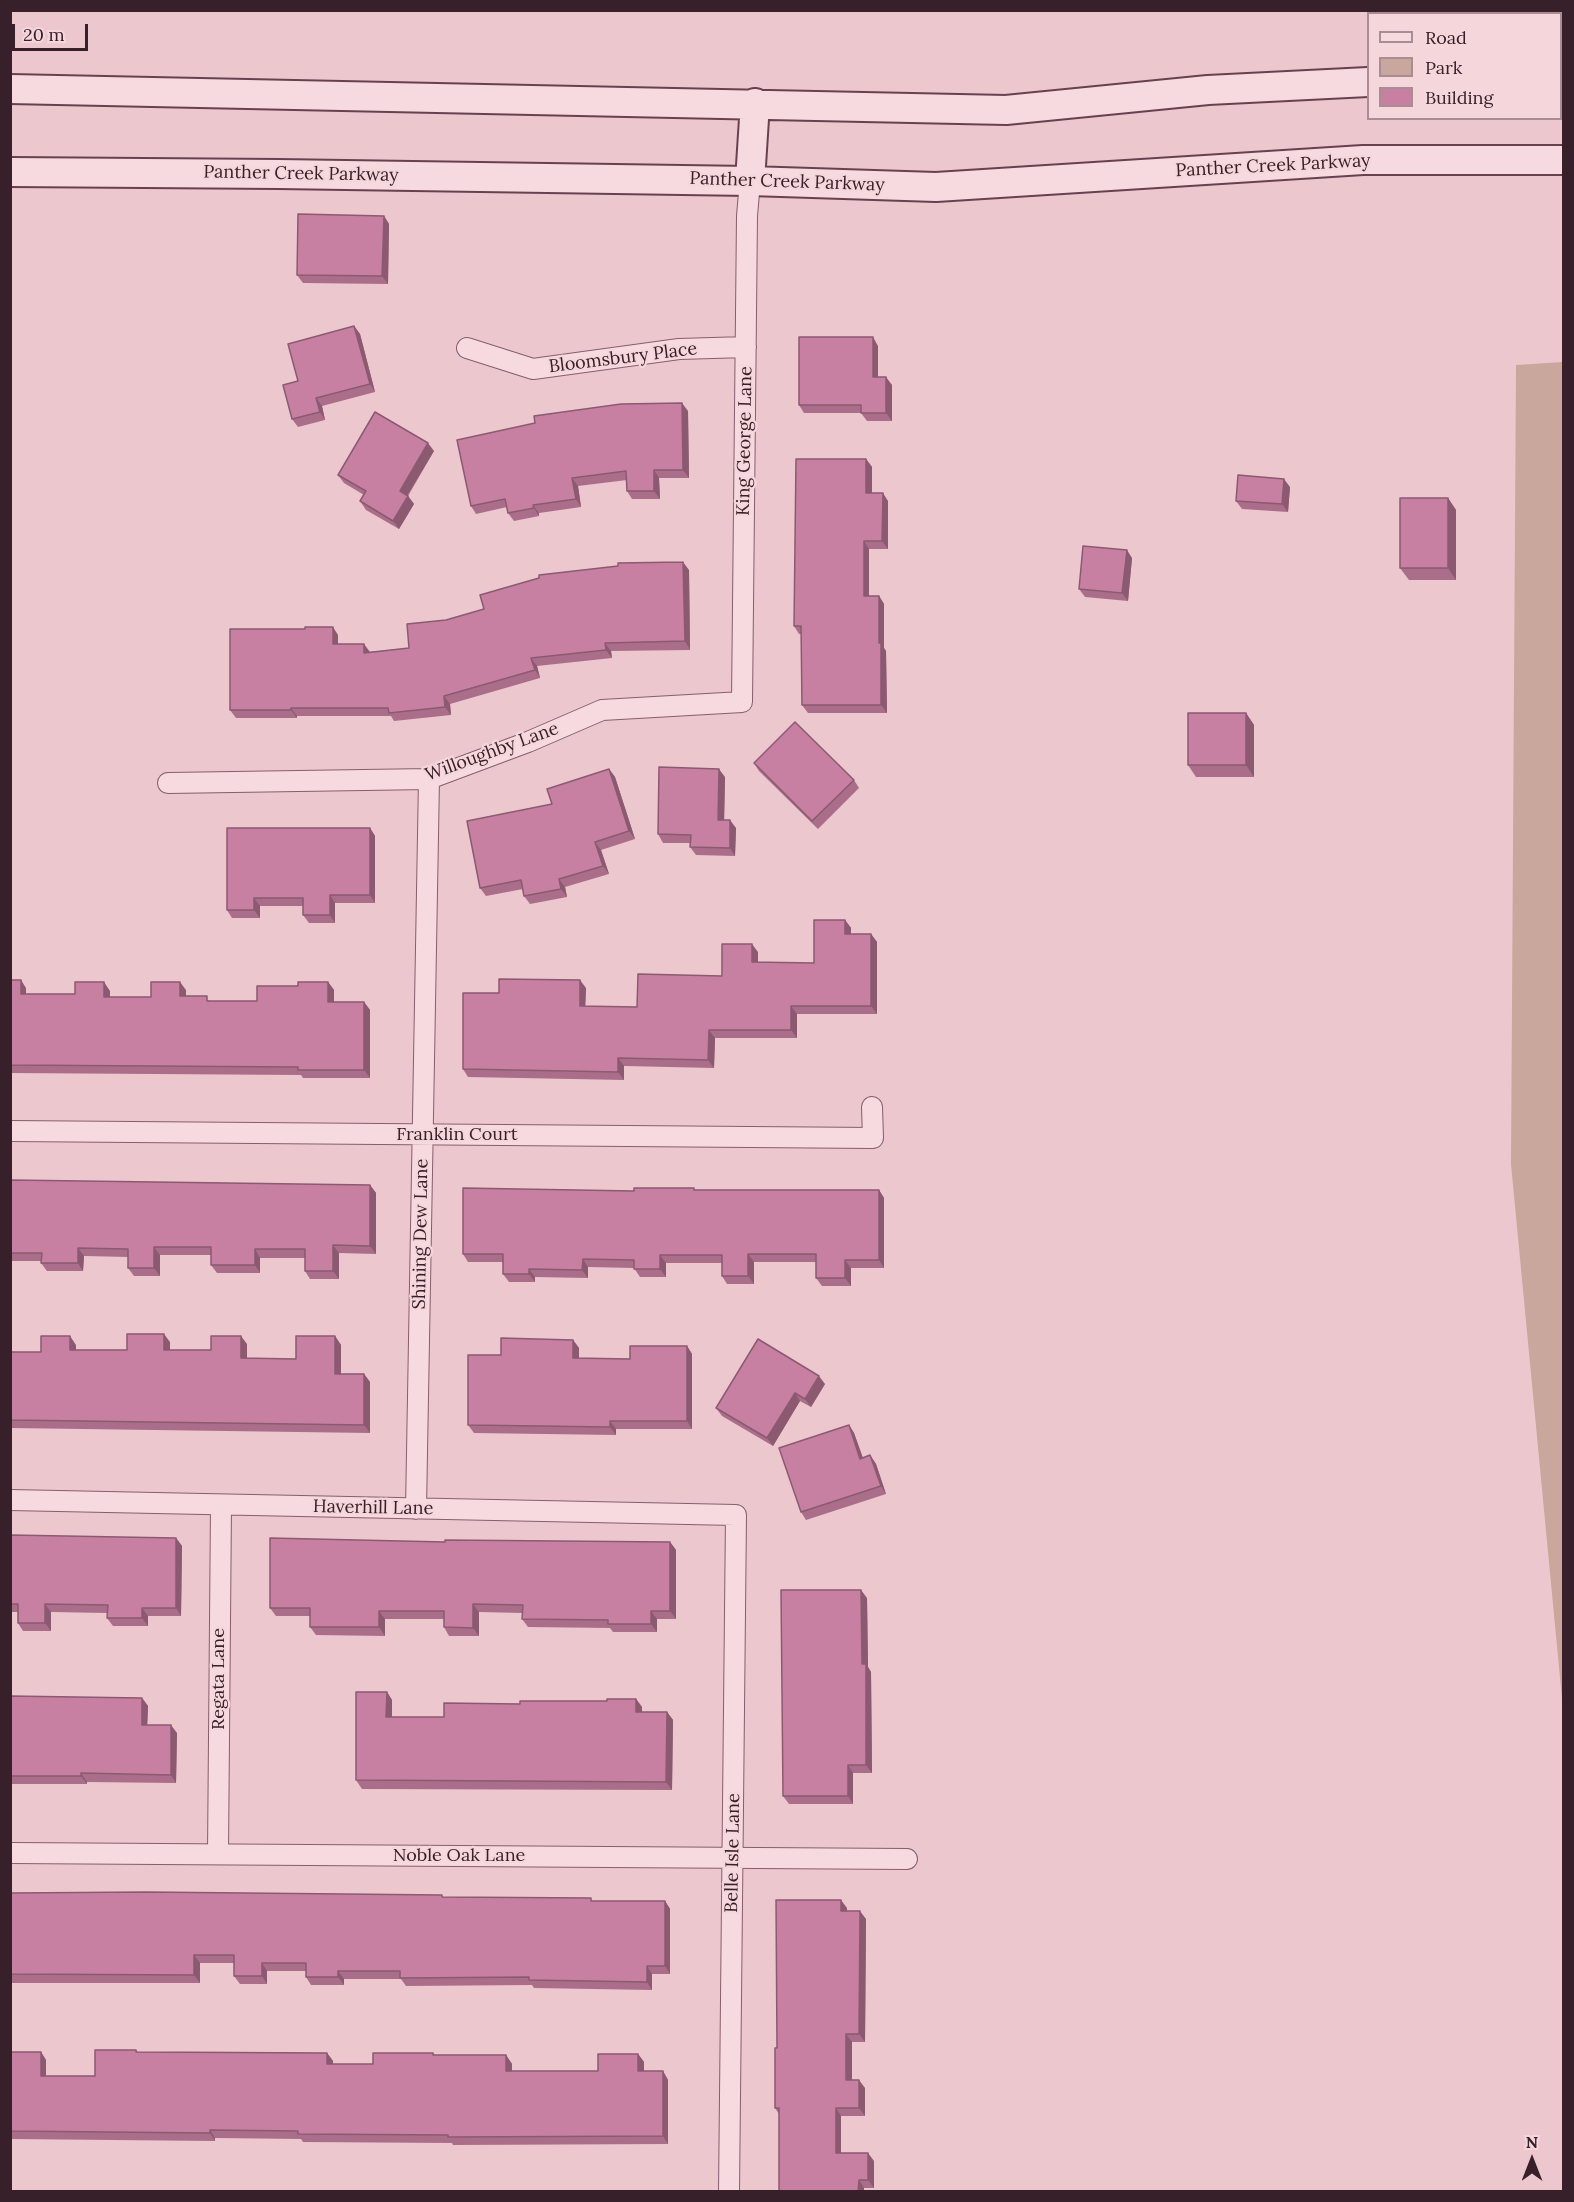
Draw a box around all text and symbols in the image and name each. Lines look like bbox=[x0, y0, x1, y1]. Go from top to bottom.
scale bar bbox=[15, 12, 92, 50]
legend bbox=[1367, 12, 1562, 120]
text: 20 m bbox=[23, 23, 65, 46]
text: Road bbox=[1425, 26, 1467, 49]
text: Park bbox=[1425, 56, 1462, 79]
text: Building bbox=[1425, 86, 1493, 109]
street label: Panther Creek Parkway bbox=[1175, 150, 1371, 182]
street label: Panther Creek Parkway bbox=[203, 161, 399, 187]
street label: Panther Creek Parkway bbox=[689, 168, 885, 196]
street label: Bloomsbury Place bbox=[548, 338, 698, 378]
street label: King George Lane bbox=[733, 366, 757, 516]
street label: Willoughby Lane bbox=[422, 718, 562, 786]
street label: Franklin Court bbox=[396, 1124, 518, 1146]
street label: Shining Dew Lane bbox=[409, 1158, 433, 1310]
street label: Haverhill Lane bbox=[313, 1496, 433, 1520]
street label: Regata Lane bbox=[208, 1628, 230, 1730]
street label: Belle Isle Lane bbox=[721, 1793, 745, 1913]
street label: Noble Oak Lane bbox=[393, 1845, 525, 1867]
north arrow bbox=[1502, 2130, 1562, 2190]
text: N bbox=[1526, 2132, 1538, 2152]

